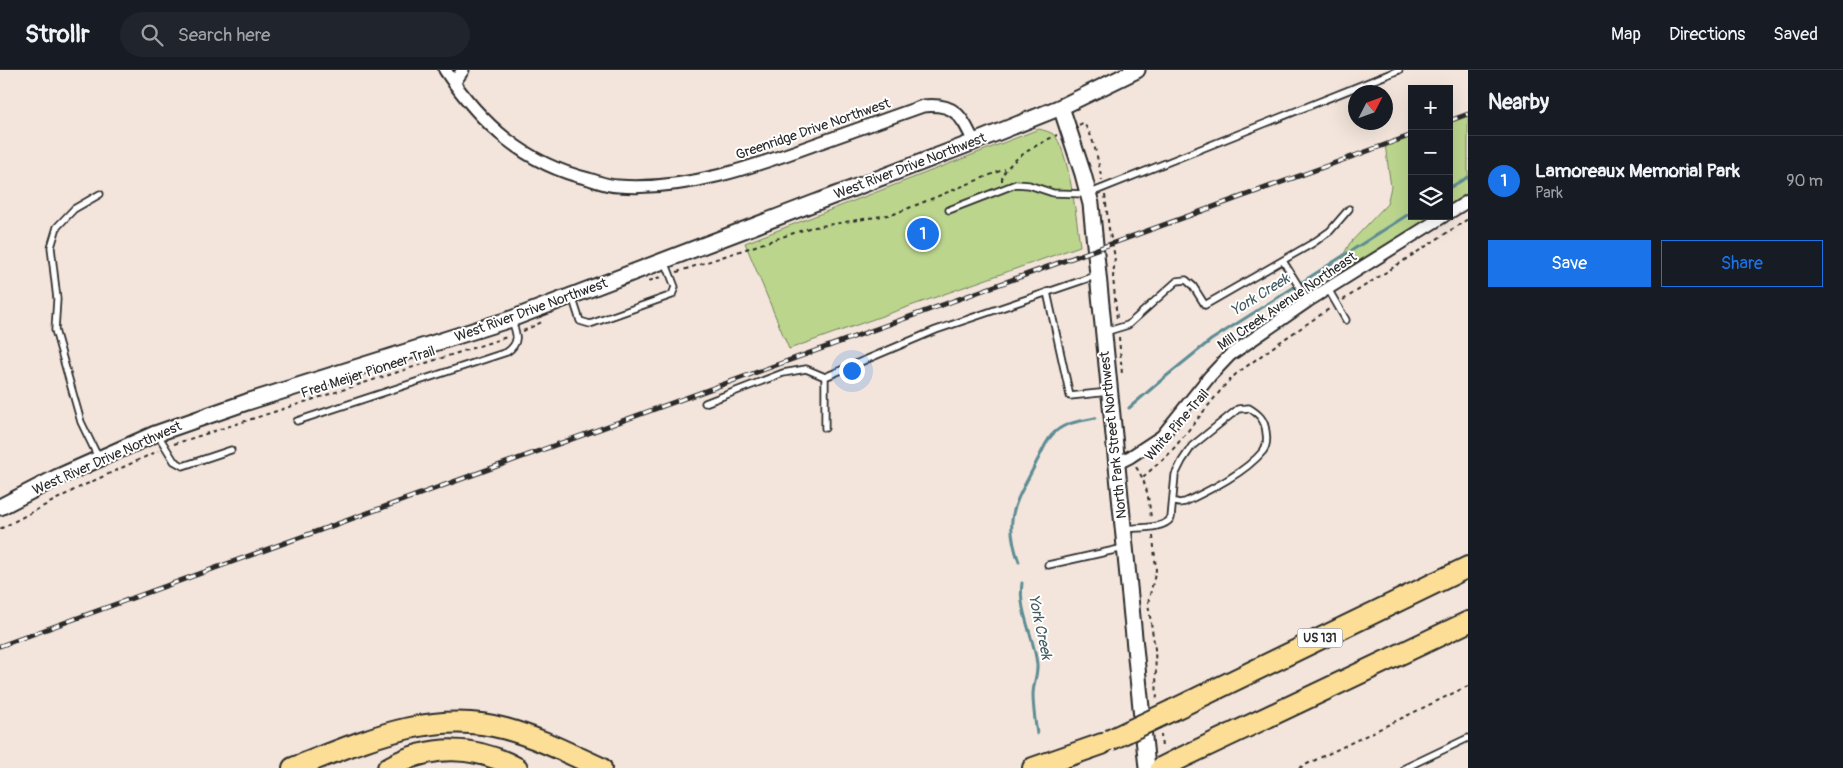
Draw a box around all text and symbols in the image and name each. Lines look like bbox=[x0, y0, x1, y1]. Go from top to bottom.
search box bbox=[120, 12, 470, 57]
text: Strollr bbox=[25, 20, 90, 49]
icon: search bbox=[138, 21, 166, 49]
text: Search here bbox=[178, 23, 270, 47]
text: Map bbox=[1611, 23, 1641, 46]
text: Directions bbox=[1669, 23, 1745, 46]
text: Saved bbox=[1773, 23, 1818, 46]
north arrow bbox=[1348, 85, 1393, 130]
map controls bbox=[1408, 85, 1453, 220]
button: + bbox=[1408, 85, 1453, 130]
text: Nearby bbox=[1488, 89, 1549, 116]
street label: Greenridge Drive Northwest bbox=[734, 94, 893, 163]
street label: West River Drive Northwest bbox=[832, 129, 989, 203]
button: − bbox=[1408, 130, 1453, 175]
text: Lamoreaux Memorial Park bbox=[1535, 159, 1740, 183]
text: 1 bbox=[1501, 171, 1507, 191]
text: 90 m bbox=[1786, 171, 1823, 191]
button: layers bbox=[1408, 175, 1453, 220]
text: Park bbox=[1535, 183, 1563, 203]
pin: 1 bbox=[907, 215, 939, 253]
button: Save bbox=[1488, 240, 1651, 287]
button: Share bbox=[1661, 240, 1823, 287]
street label: Mill Creek Avenue Northeast bbox=[1214, 248, 1360, 354]
water label: York Creek bbox=[1227, 269, 1294, 320]
street label: West River Drive Northwest bbox=[452, 274, 610, 346]
street label: Fred Meijer Pioneer Trail bbox=[299, 342, 437, 402]
street label: North Park Street Northwest bbox=[1096, 350, 1130, 520]
your location bbox=[839, 358, 865, 384]
street label: White Pine Trail bbox=[1141, 386, 1213, 464]
street label: West River Drive Northwest bbox=[30, 417, 185, 499]
water label: York Creek bbox=[1024, 593, 1056, 663]
road number: US 131 bbox=[1298, 628, 1342, 648]

